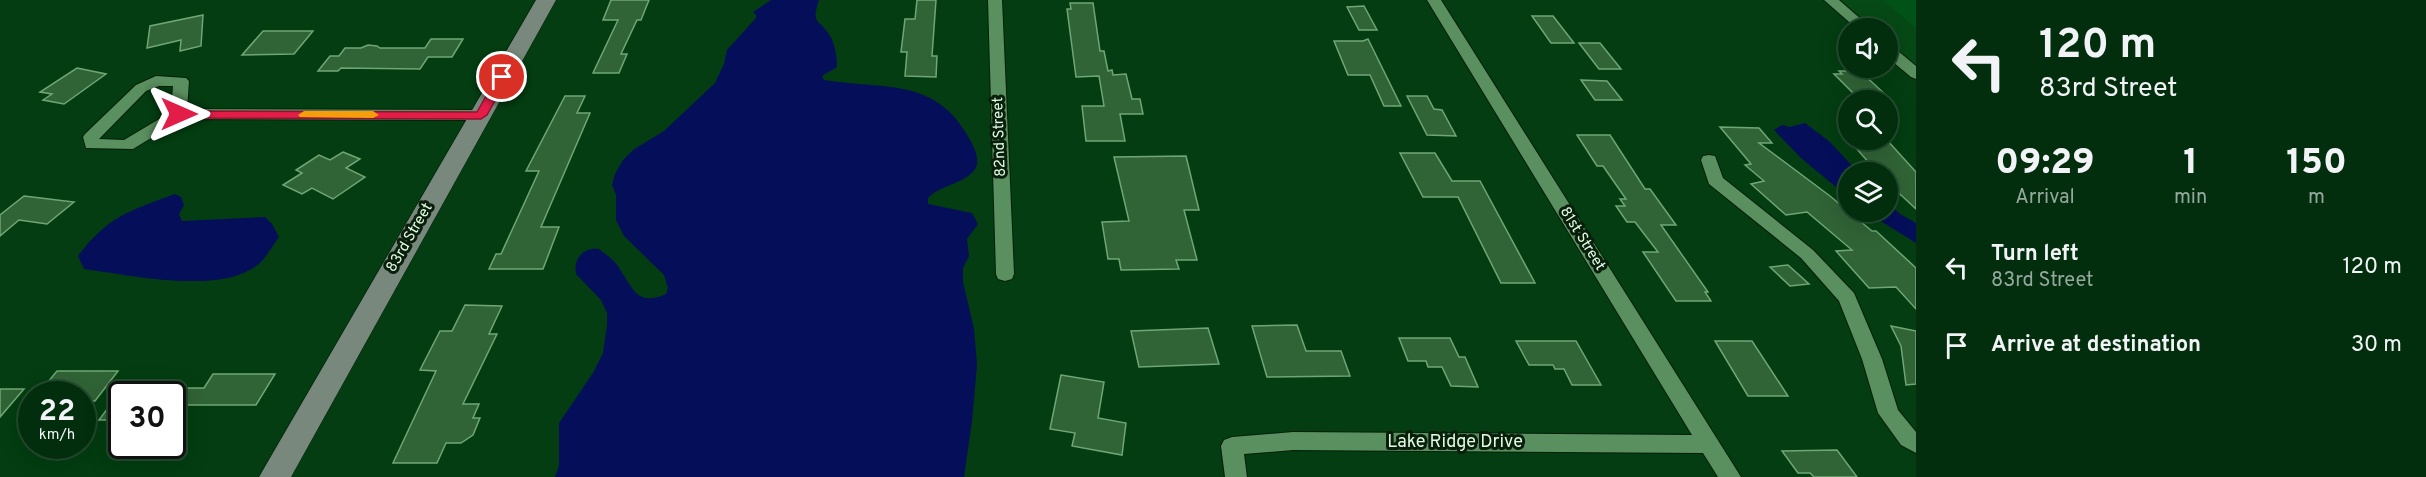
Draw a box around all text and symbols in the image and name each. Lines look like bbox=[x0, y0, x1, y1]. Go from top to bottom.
map controls bbox=[1838, 18, 1898, 222]
button: sound bbox=[1838, 18, 1898, 78]
text: 120 m bbox=[2039, 20, 2156, 73]
icon: left bbox=[1940, 24, 2018, 102]
pin bbox=[476, 51, 527, 102]
icon: arrive bbox=[485, 60, 518, 93]
text: 83rd Street bbox=[2039, 72, 2177, 106]
position arrow bbox=[147, 82, 211, 146]
button: search bbox=[1838, 90, 1898, 150]
street label: 82nd Street bbox=[989, 97, 1011, 177]
text: 09:29 bbox=[1995, 141, 2095, 187]
text: 1 bbox=[2183, 141, 2198, 187]
text: 150 bbox=[2286, 141, 2347, 187]
button: layers bbox=[1838, 162, 1898, 222]
text: Arrival bbox=[2015, 185, 2075, 211]
text: min bbox=[2174, 185, 2207, 211]
text: m bbox=[2308, 185, 2325, 211]
street label: 83rd Street bbox=[383, 200, 437, 276]
street label: 81st Street bbox=[1555, 204, 1609, 274]
text: Turn left bbox=[1991, 241, 2079, 268]
icon: left bbox=[1940, 251, 1973, 284]
text: 120 m bbox=[2342, 254, 2402, 281]
text: 83rd Street bbox=[1991, 268, 2094, 294]
icon: arrive bbox=[1940, 329, 1973, 362]
text: Arrive at destination bbox=[1991, 332, 2201, 359]
text: 30 m bbox=[2351, 332, 2402, 359]
speed limit sign: 30 bbox=[108, 381, 186, 459]
text: 22 bbox=[39, 394, 75, 431]
text: km/h bbox=[39, 426, 75, 445]
street label: Lake Ridge Drive bbox=[1387, 431, 1523, 454]

